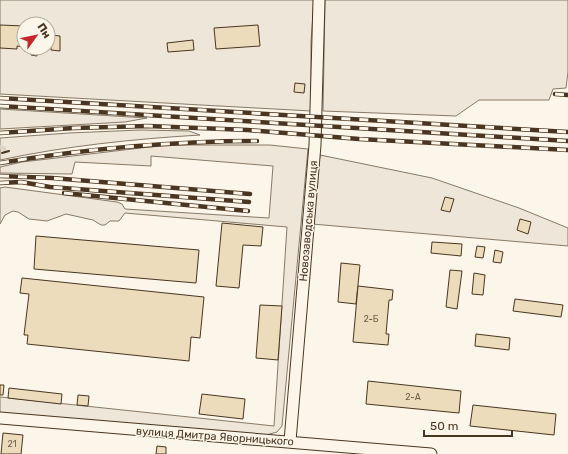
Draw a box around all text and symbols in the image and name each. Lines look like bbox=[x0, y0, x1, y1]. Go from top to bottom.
north arrow bbox=[16, 16, 56, 56]
text: Пн bbox=[34, 21, 54, 41]
street label: Новозаводська вулиця bbox=[297, 160, 320, 282]
house number: 2-Б bbox=[363, 314, 379, 324]
house number: 2-А bbox=[405, 392, 421, 402]
scale bar bbox=[424, 412, 512, 438]
text: 50 m bbox=[430, 419, 458, 433]
street label: вулиця Дмитра Яворницького bbox=[136, 424, 294, 449]
house number: 21 bbox=[7, 439, 17, 449]

